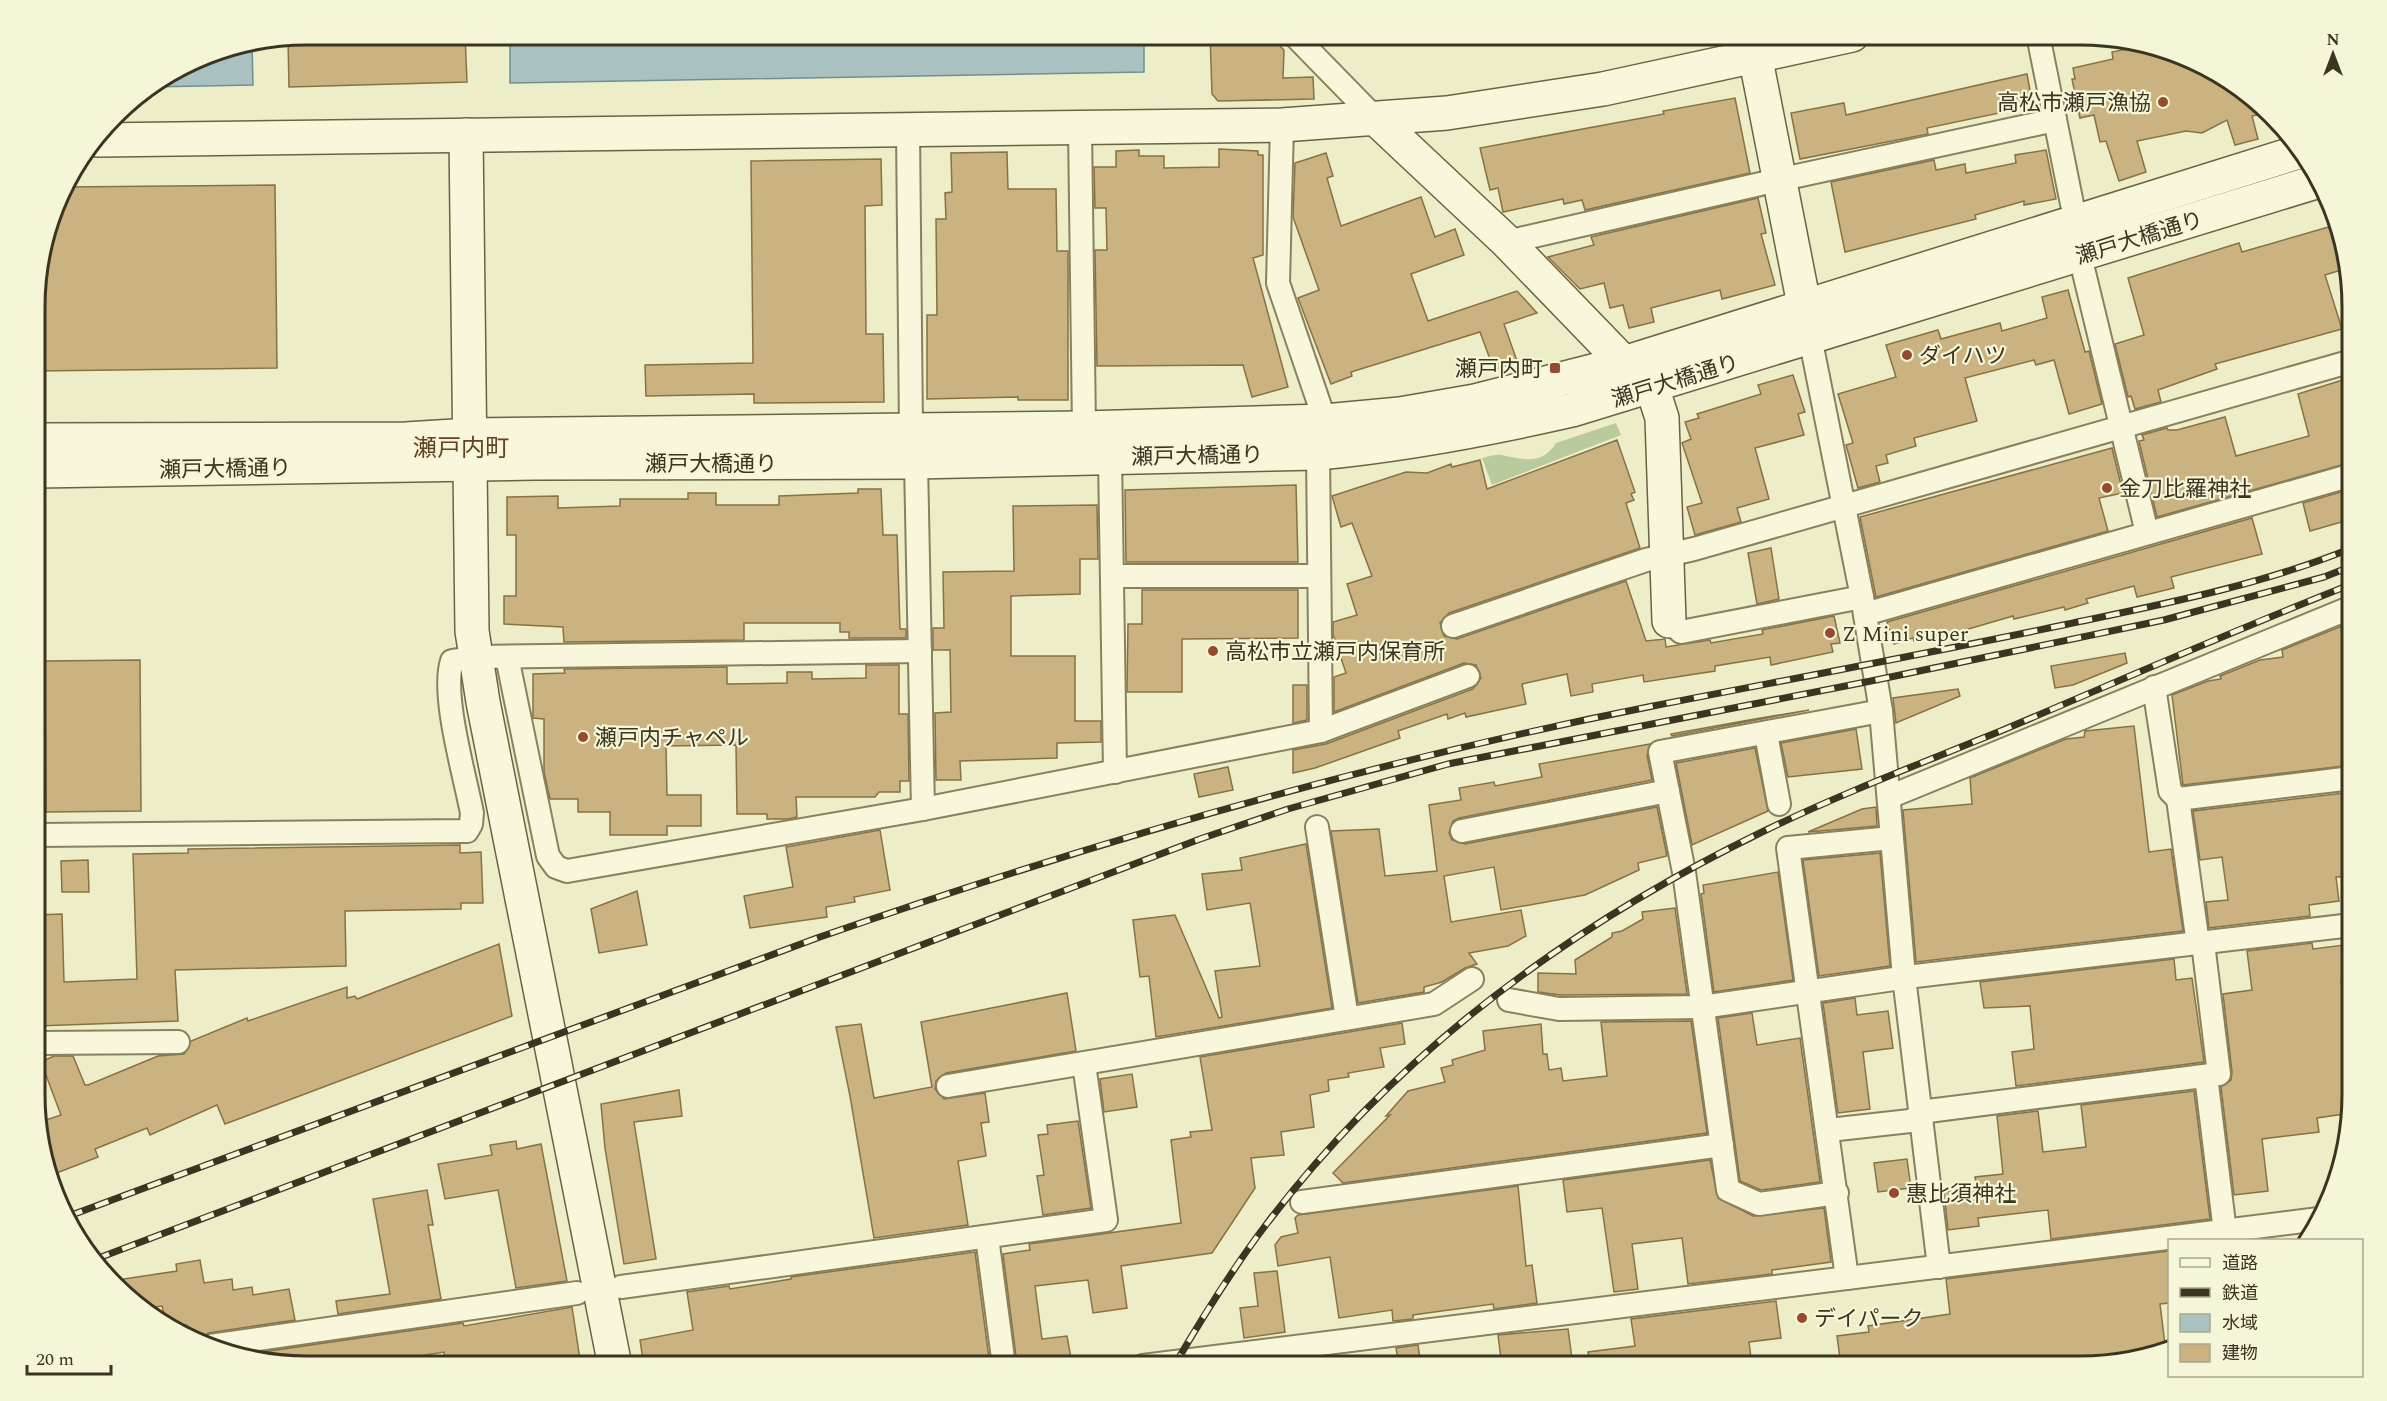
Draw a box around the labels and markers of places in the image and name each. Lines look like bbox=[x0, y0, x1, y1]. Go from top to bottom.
place label: 高松市瀬戸漁協 bbox=[1997, 87, 2151, 120]
marker: 高松市瀬戸漁協 bbox=[2156, 95, 2170, 109]
place label: ダイハツ bbox=[1919, 340, 2007, 373]
marker: ダイハツ bbox=[1900, 348, 1914, 362]
place label: 瀬戸内町 bbox=[1455, 353, 1543, 386]
marker: 瀬戸内町 bbox=[1548, 361, 1562, 375]
place label: 金刀比羅神社 bbox=[2119, 473, 2251, 506]
marker: 金刀比羅神社 bbox=[2100, 481, 2114, 495]
place label: Z Mini super bbox=[1842, 618, 1969, 651]
marker: Z Mini super bbox=[1823, 626, 1837, 640]
place label: 高松市立瀬戸内保育所 bbox=[1225, 636, 1445, 669]
marker: 高松市立瀬戸内保育所 bbox=[1206, 644, 1220, 658]
place label: 瀬戸内チャペル bbox=[595, 722, 749, 755]
marker: 瀬戸内チャペル bbox=[576, 730, 590, 744]
place label: 惠比須神社 bbox=[1906, 1178, 2016, 1211]
marker: 惠比須神社 bbox=[1887, 1186, 1901, 1200]
place label: デイパーク bbox=[1814, 1303, 1924, 1336]
marker: デイパーク bbox=[1795, 1311, 1809, 1325]

